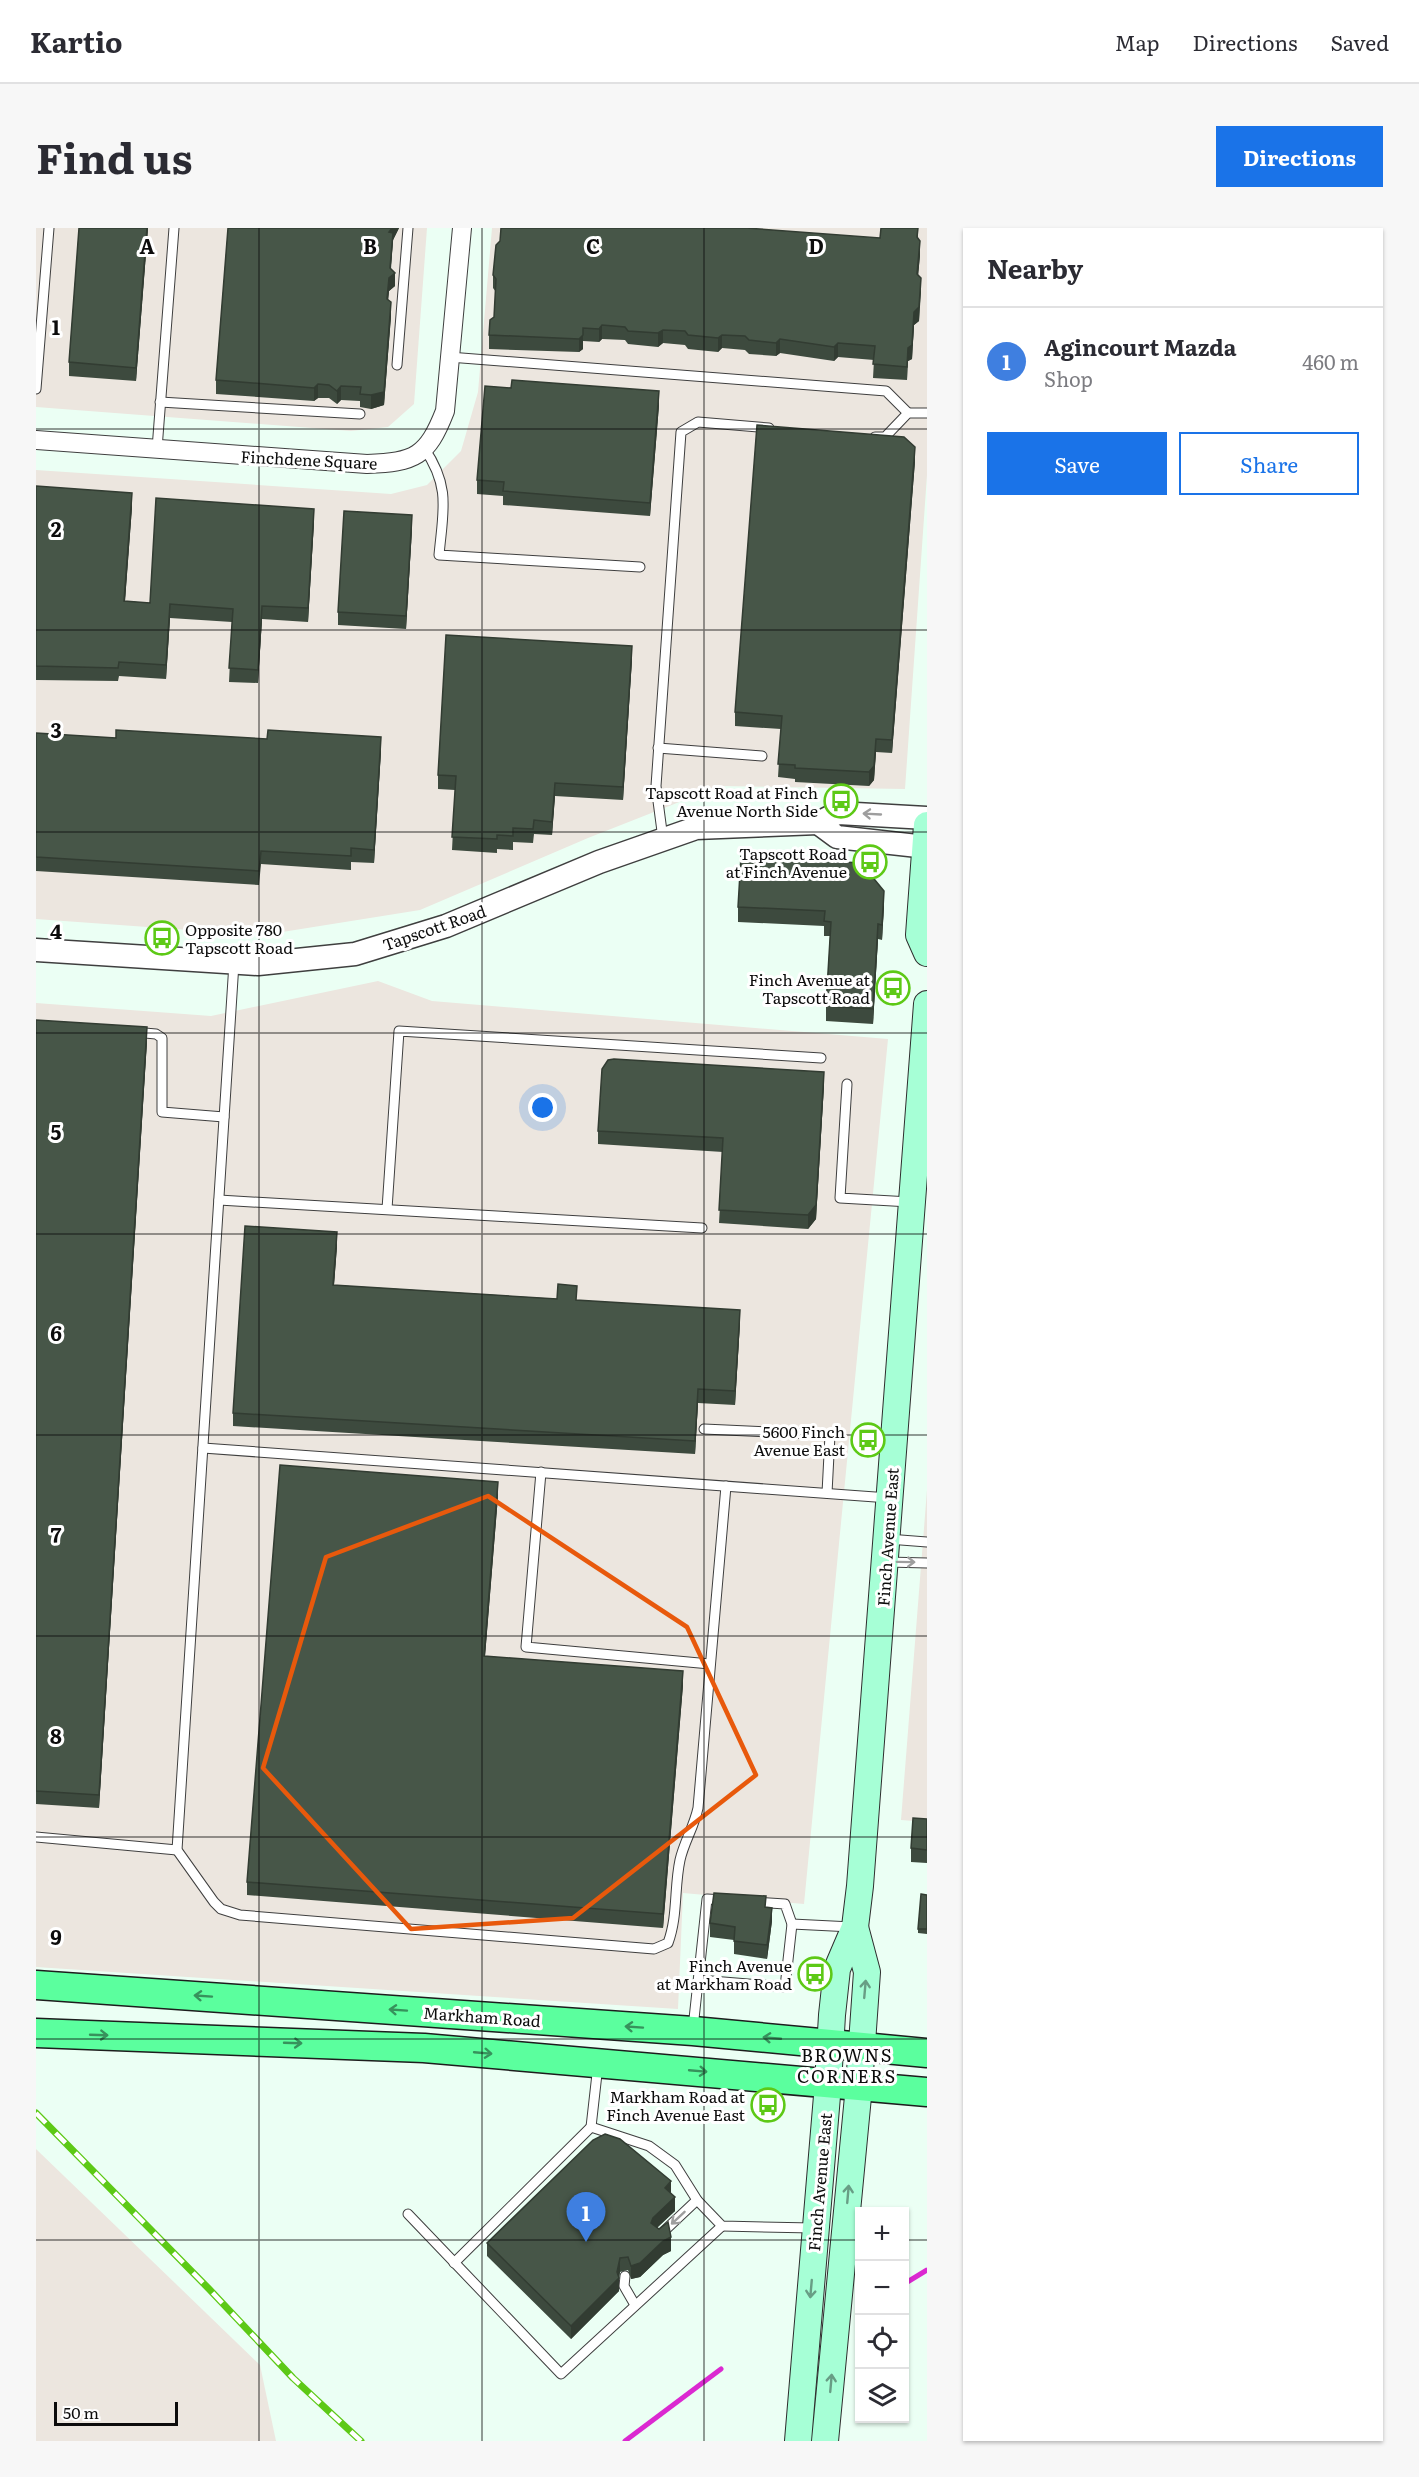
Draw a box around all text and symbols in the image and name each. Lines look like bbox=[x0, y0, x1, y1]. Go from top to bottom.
text: Kartio bbox=[30, 20, 123, 62]
text: Map bbox=[1115, 26, 1160, 57]
text: Directions bbox=[1193, 26, 1298, 57]
text: Saved bbox=[1331, 26, 1389, 57]
text: Find us bbox=[36, 125, 193, 187]
button: Directions bbox=[1216, 126, 1383, 187]
text: A bbox=[139, 230, 155, 260]
text: B bbox=[363, 230, 377, 260]
text: C bbox=[586, 230, 600, 260]
text: D bbox=[808, 230, 824, 260]
text: Nearby bbox=[987, 248, 1083, 287]
text: 1 bbox=[52, 311, 60, 341]
text: Agincourt Mazda bbox=[1044, 330, 1236, 363]
text: 1 bbox=[1002, 346, 1011, 376]
text: 460 m bbox=[1302, 346, 1359, 376]
text: Shop bbox=[1044, 363, 1093, 393]
button: Save bbox=[987, 432, 1167, 495]
button: Share bbox=[1179, 432, 1359, 495]
street label: Finchdene Square bbox=[240, 443, 378, 475]
text: 2 bbox=[51, 513, 62, 543]
text: 3 bbox=[50, 714, 62, 744]
place label: Tapscott Road at Finch Avenue North Side bbox=[645, 780, 818, 822]
bus stop icon: Tapscott Road at Finch Avenue North Side bbox=[823, 783, 859, 819]
one-way arrow bbox=[862, 809, 882, 820]
place label: Tapscott Road at Finch Avenue bbox=[726, 841, 847, 883]
bus stop icon: Tapscott Road at Finch Avenue bbox=[852, 844, 888, 880]
street label: Tapscott Road bbox=[379, 898, 489, 956]
text: 4 bbox=[50, 915, 62, 945]
place label: Opposite 780 Tapscott Road bbox=[185, 917, 293, 959]
bus stop icon: Opposite 780 Tapscott Road bbox=[144, 920, 180, 956]
place label: Finch Avenue at Tapscott Road bbox=[749, 967, 871, 1009]
bus stop icon: Finch Avenue at Tapscott Road bbox=[875, 970, 911, 1006]
your location bbox=[528, 1093, 557, 1122]
text: 5 bbox=[51, 1116, 62, 1146]
text: 6 bbox=[50, 1317, 62, 1347]
place label: 5600 Finch Avenue East bbox=[753, 1419, 846, 1461]
bus stop icon: 5600 Finch Avenue East bbox=[850, 1422, 886, 1458]
street label: Finch Avenue East bbox=[870, 1466, 904, 1607]
text: 7 bbox=[51, 1519, 62, 1549]
one-way arrow bbox=[896, 1557, 916, 1568]
text: 8 bbox=[50, 1720, 62, 1750]
text: 9 bbox=[50, 1921, 62, 1951]
place label: Finch Avenue at Markham Road bbox=[656, 1953, 792, 1995]
bus stop icon: Finch Avenue at Markham Road bbox=[797, 1956, 833, 1992]
one-way arrow bbox=[860, 1980, 871, 2000]
one-way arrow bbox=[194, 1990, 214, 2001]
street label: Markham Road bbox=[422, 2000, 542, 2032]
one-way arrow bbox=[389, 2004, 408, 2015]
one-way arrow bbox=[625, 2021, 645, 2032]
one-way arrow bbox=[88, 2030, 108, 2041]
one-way arrow bbox=[763, 2032, 783, 2043]
one-way arrow bbox=[283, 2037, 303, 2048]
district label: BROWNS CORNERS bbox=[797, 2041, 897, 2089]
one-way arrow bbox=[472, 2048, 492, 2059]
one-way arrow bbox=[687, 2066, 707, 2077]
place label: Markham Road at Finch Avenue East bbox=[606, 2084, 746, 2126]
bus stop icon: Markham Road at Finch Avenue East bbox=[750, 2087, 786, 2123]
street label: Finch Avenue East bbox=[801, 2111, 837, 2252]
one-way arrow bbox=[843, 2185, 854, 2205]
pin: 1 bbox=[566, 2192, 606, 2242]
map controls bbox=[855, 2207, 909, 2423]
button: + bbox=[855, 2207, 909, 2261]
one-way arrow bbox=[670, 2211, 685, 2225]
button: − bbox=[855, 2261, 909, 2315]
one-way arrow bbox=[805, 2278, 816, 2298]
button: locate bbox=[855, 2315, 909, 2369]
button: layers bbox=[855, 2369, 909, 2423]
one-way arrow bbox=[826, 2373, 837, 2393]
scale bar bbox=[54, 2399, 178, 2426]
text: 50 m bbox=[63, 2400, 99, 2424]

